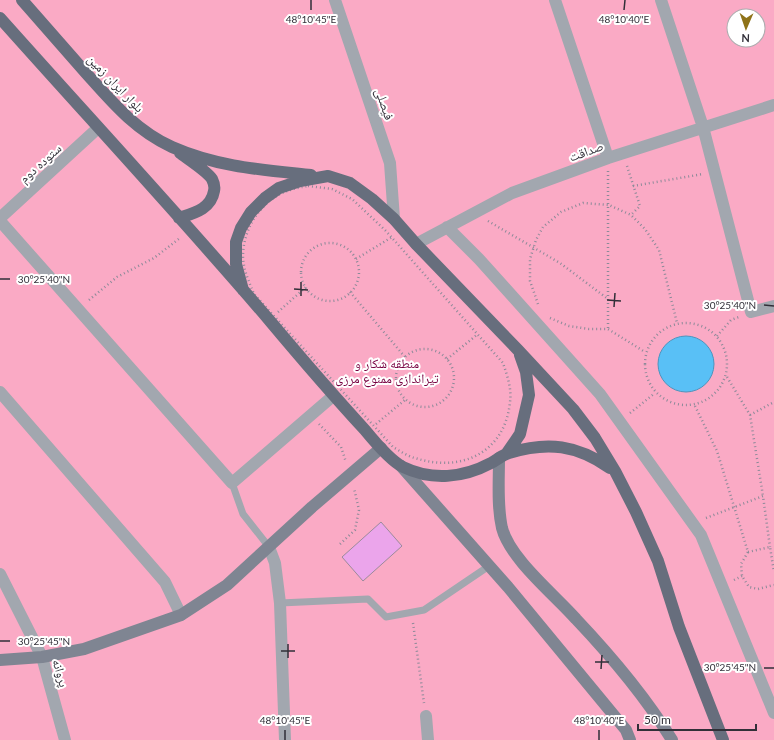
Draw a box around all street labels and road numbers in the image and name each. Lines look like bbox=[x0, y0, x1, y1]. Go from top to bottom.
street label: بلوار ایران زمین bbox=[84, 51, 148, 116]
street label: فیصلی bbox=[371, 86, 398, 122]
street label: صداقت bbox=[567, 137, 605, 165]
street label: ستوده دوم bbox=[16, 140, 65, 187]
street label: پروانه bbox=[48, 657, 73, 689]

